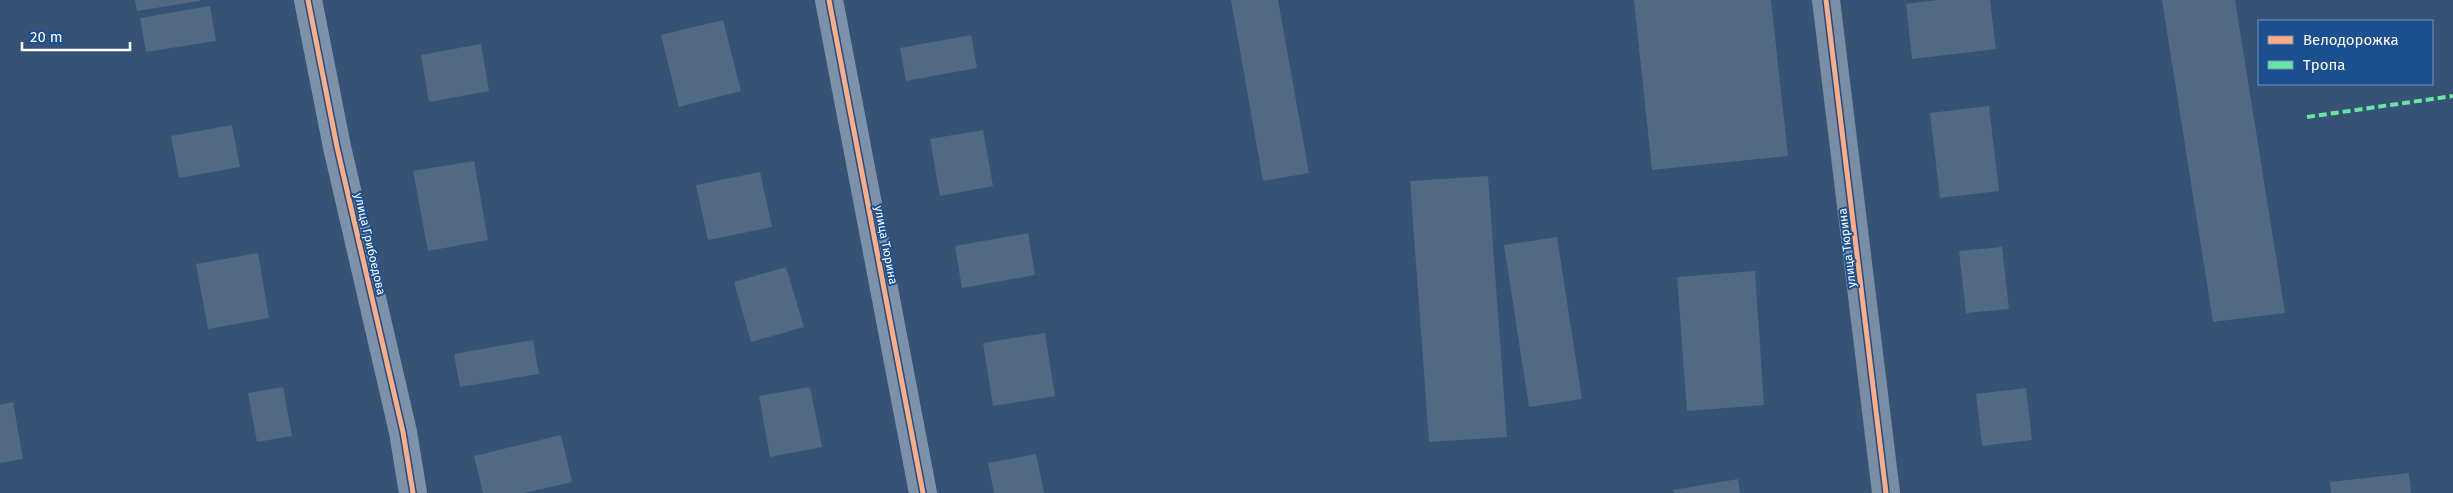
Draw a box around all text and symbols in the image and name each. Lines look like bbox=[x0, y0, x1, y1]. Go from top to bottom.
scale bar bbox=[22, 20, 130, 52]
legend bbox=[2258, 20, 2433, 85]
text: 20 m bbox=[30, 28, 63, 46]
text: Велодорожка bbox=[2303, 31, 2399, 49]
text: Тропа bbox=[2303, 56, 2345, 74]
street label: улица Грибоедова bbox=[351, 192, 389, 296]
street label: улица Тюрина bbox=[872, 204, 900, 286]
street label: улица Тюрина bbox=[1835, 208, 1859, 288]

